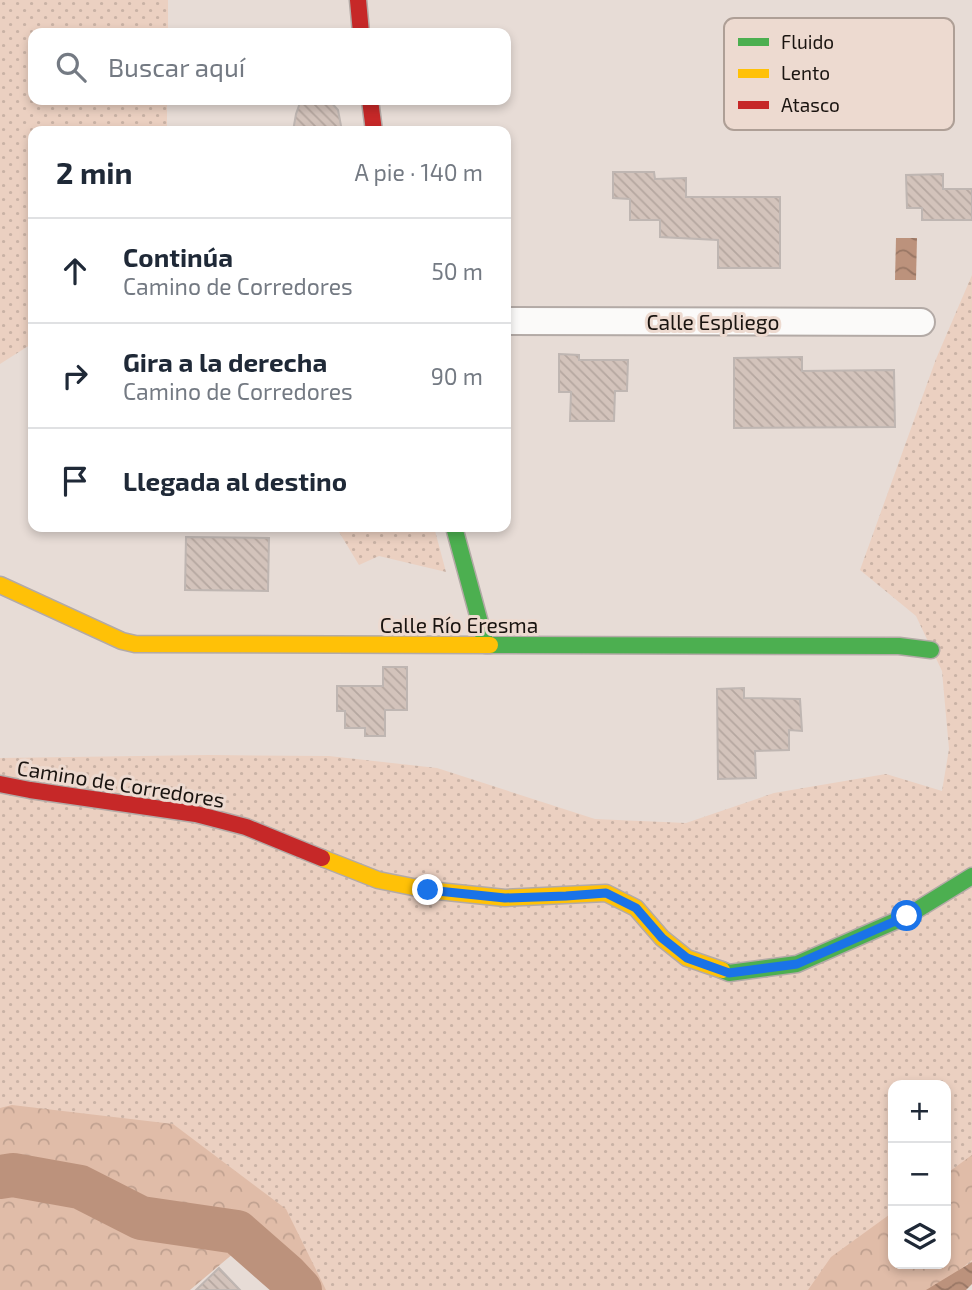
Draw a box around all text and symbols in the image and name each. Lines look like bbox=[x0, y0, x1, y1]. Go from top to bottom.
legend bbox=[724, 18, 954, 130]
search box bbox=[28, 28, 511, 105]
text: Fluido bbox=[781, 30, 834, 53]
icon: search bbox=[52, 48, 90, 86]
text: Buscar aquí bbox=[108, 51, 245, 82]
text: Lento bbox=[781, 61, 830, 84]
text: Atasco bbox=[781, 93, 840, 116]
text: 2 min bbox=[56, 154, 133, 190]
text: A pie · 140 m bbox=[355, 158, 483, 186]
text: Continúa bbox=[123, 241, 233, 272]
icon: ahead bbox=[56, 252, 94, 290]
text: 50 m bbox=[432, 257, 483, 285]
text: Camino de Corredores bbox=[123, 272, 353, 300]
street label: Calle Espliego bbox=[647, 309, 779, 334]
text: Gira a la derecha bbox=[123, 346, 327, 377]
icon: right bbox=[56, 357, 94, 395]
text: 90 m bbox=[431, 362, 483, 390]
text: Camino de Corredores bbox=[123, 377, 353, 405]
icon: arrive bbox=[56, 462, 94, 500]
text: Llegada al destino bbox=[123, 465, 347, 496]
street label: Calle Río Eresma bbox=[380, 612, 538, 637]
street label: Camino de Corredores bbox=[15, 754, 227, 812]
route end bbox=[412, 874, 443, 905]
route start bbox=[891, 900, 922, 931]
map controls bbox=[888, 1080, 951, 1269]
button: + bbox=[888, 1080, 951, 1143]
button: − bbox=[888, 1143, 951, 1206]
button: layers bbox=[888, 1206, 951, 1269]

